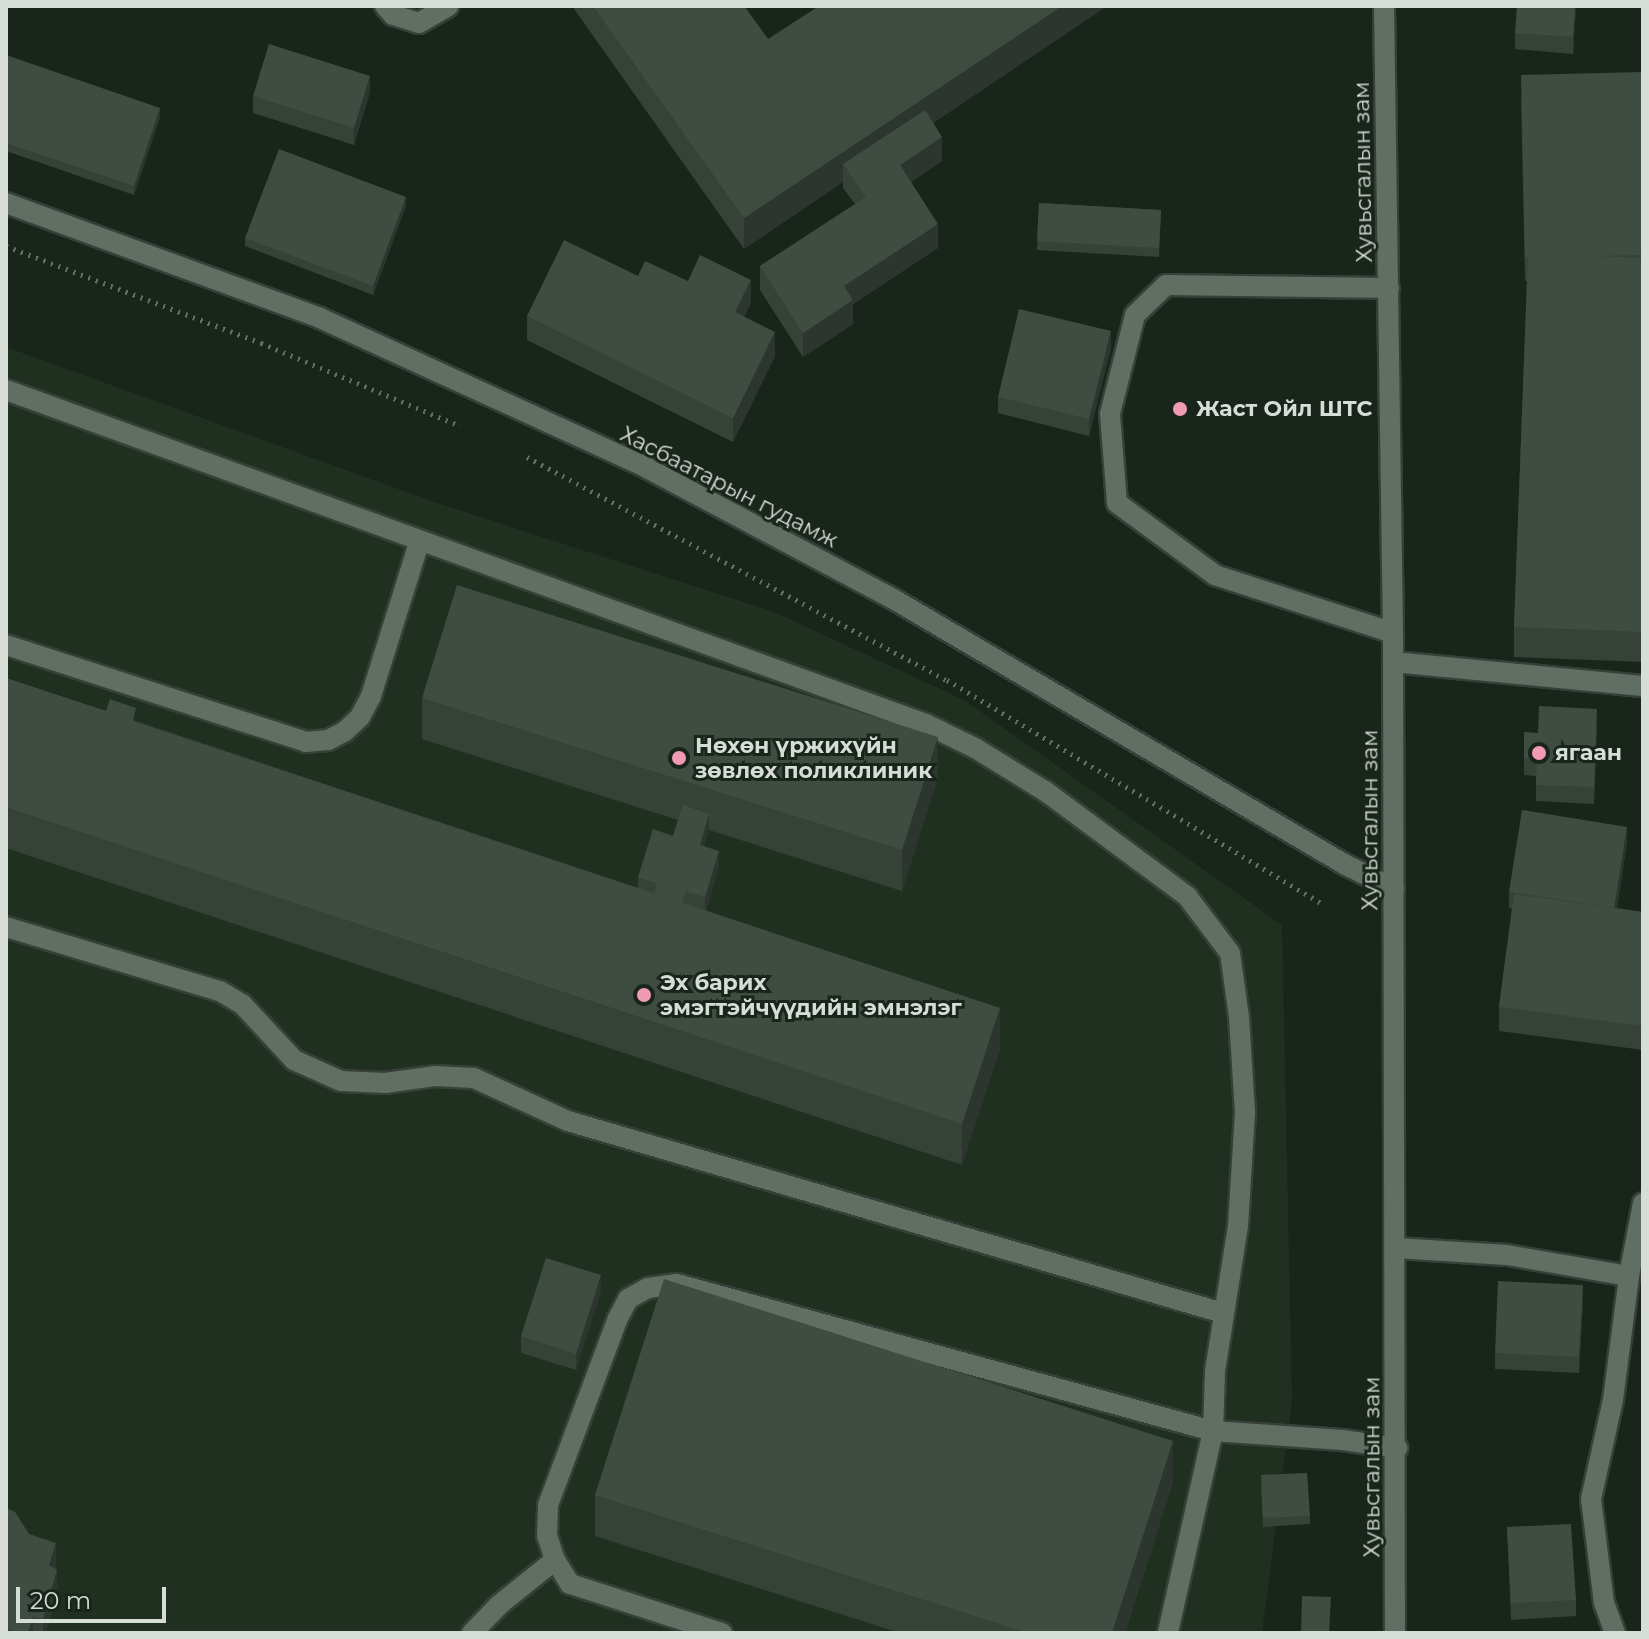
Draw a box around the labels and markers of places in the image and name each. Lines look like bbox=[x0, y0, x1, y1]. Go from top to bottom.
place label: Жаст Ойл ШТС bbox=[1196, 396, 1373, 422]
marker: Жаст Ойл ШТС bbox=[1171, 400, 1189, 418]
place label: Нөхөн үржихүйн зөвлөх поликлиник bbox=[695, 732, 932, 784]
place label: ягаан bbox=[1555, 740, 1622, 766]
marker: ягаан bbox=[1530, 744, 1548, 762]
marker: Нөхөн үржихүйн зөвлөх поликлиник bbox=[670, 749, 688, 767]
place label: Эх барих эмэгтэйчүүдийн эмнэлэг bbox=[660, 969, 962, 1020]
marker: Эх барих эмэгтэйчүүдийн эмнэлэг bbox=[635, 986, 653, 1004]

